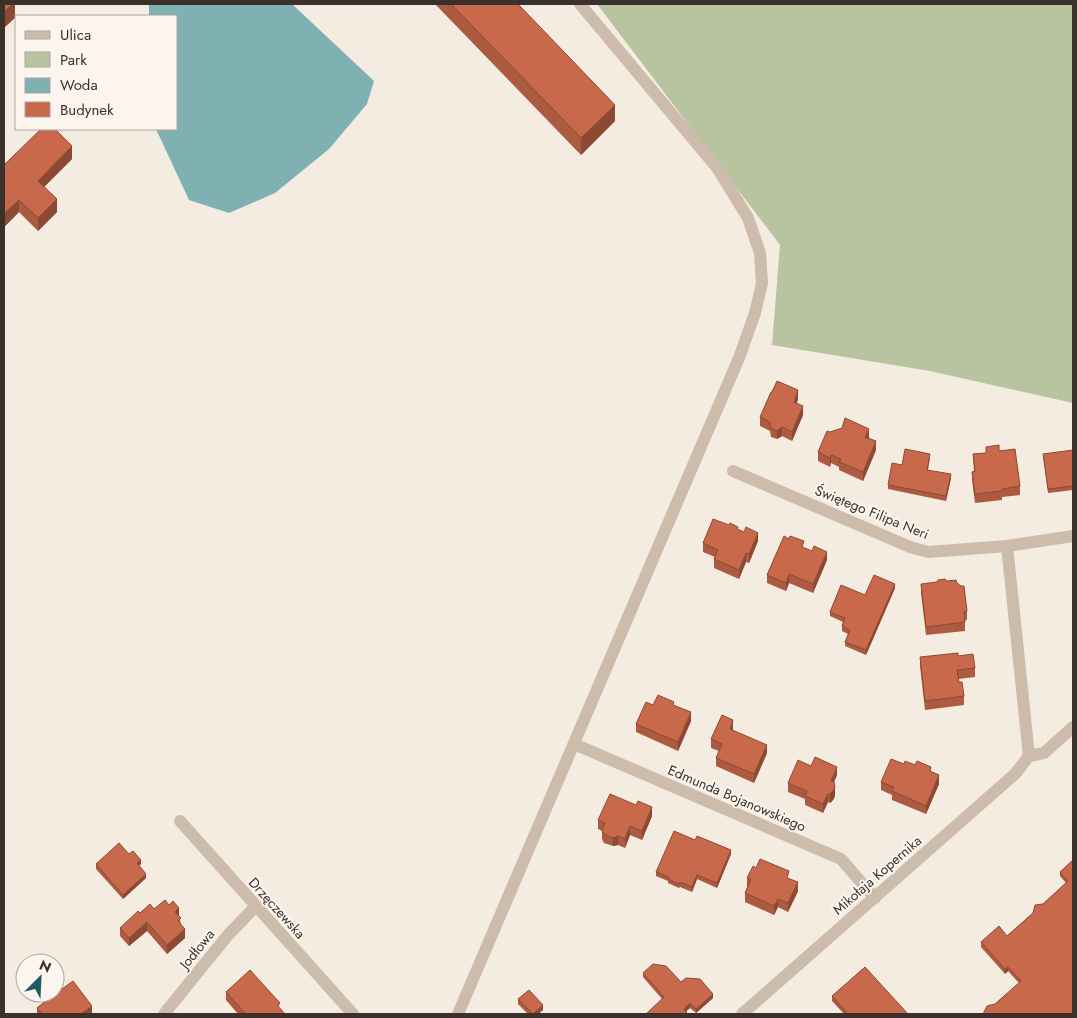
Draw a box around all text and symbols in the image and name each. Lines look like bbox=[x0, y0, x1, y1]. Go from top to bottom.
legend bbox=[15, 15, 178, 130]
text: Ulica bbox=[60, 24, 91, 46]
text: Park bbox=[60, 49, 87, 71]
text: Woda bbox=[60, 74, 98, 96]
text: Budynek bbox=[60, 99, 114, 121]
street label: Świętego Filipa Neri bbox=[812, 480, 932, 544]
street label: Edmunda Bojanowskiego bbox=[665, 760, 810, 836]
street label: Mikołaja Kopernika bbox=[828, 831, 926, 919]
street label: Drzęczewska bbox=[244, 873, 310, 943]
street label: Jodłowa bbox=[174, 925, 219, 975]
north arrow bbox=[15, 953, 65, 1003]
text: N bbox=[36, 955, 54, 978]

